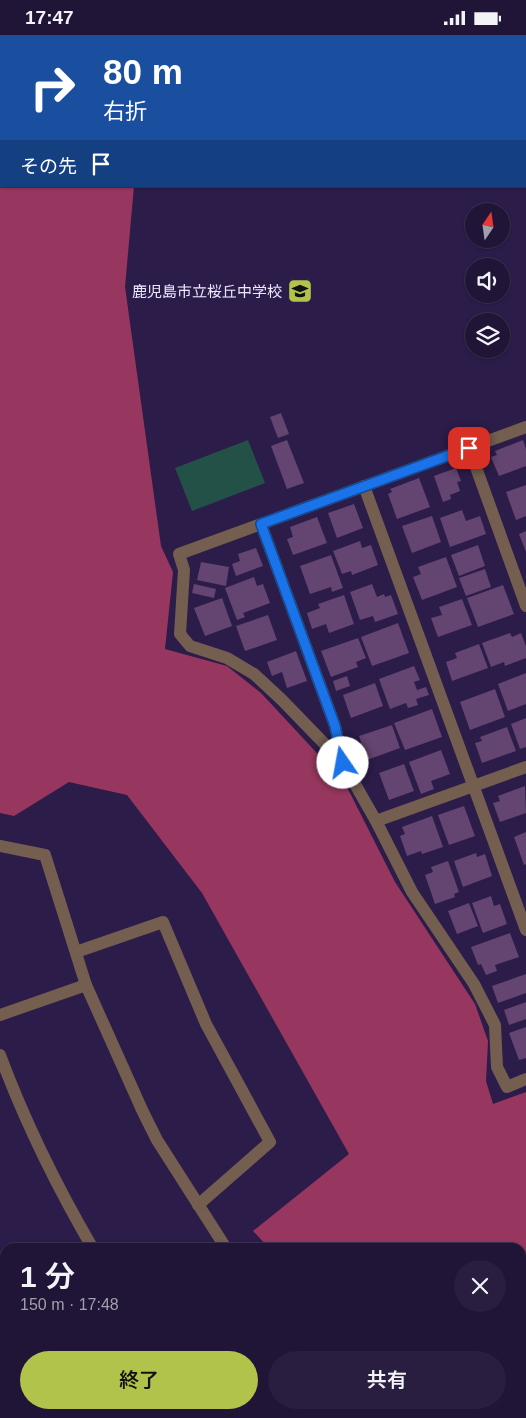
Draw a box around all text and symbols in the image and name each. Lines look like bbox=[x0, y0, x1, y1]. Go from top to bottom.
text: 17:47 bbox=[25, 7, 74, 28]
text: 80 m bbox=[103, 52, 183, 91]
icon: right bbox=[20, 55, 85, 120]
text: 右折 bbox=[103, 99, 147, 124]
icon: arrive bbox=[87, 150, 115, 178]
text: その先 bbox=[20, 156, 77, 177]
north arrow bbox=[465, 203, 510, 247]
map controls bbox=[465, 203, 510, 358]
button: sound bbox=[465, 258, 510, 303]
school or university icon: 鹿児島市立桜丘中学校 bbox=[287, 278, 313, 304]
place label: 鹿児島市立桜丘中学校 bbox=[132, 283, 282, 300]
button: layers bbox=[465, 313, 510, 358]
pin bbox=[448, 427, 490, 469]
icon: arrive bbox=[455, 434, 483, 462]
position arrow bbox=[316, 736, 368, 788]
text: 1 分 bbox=[20, 1260, 75, 1293]
button: close bbox=[454, 1260, 506, 1312]
text: 150 m · 17:48 bbox=[20, 1296, 119, 1313]
button: 終了 bbox=[20, 1351, 258, 1409]
button: 共有 bbox=[268, 1351, 506, 1409]

